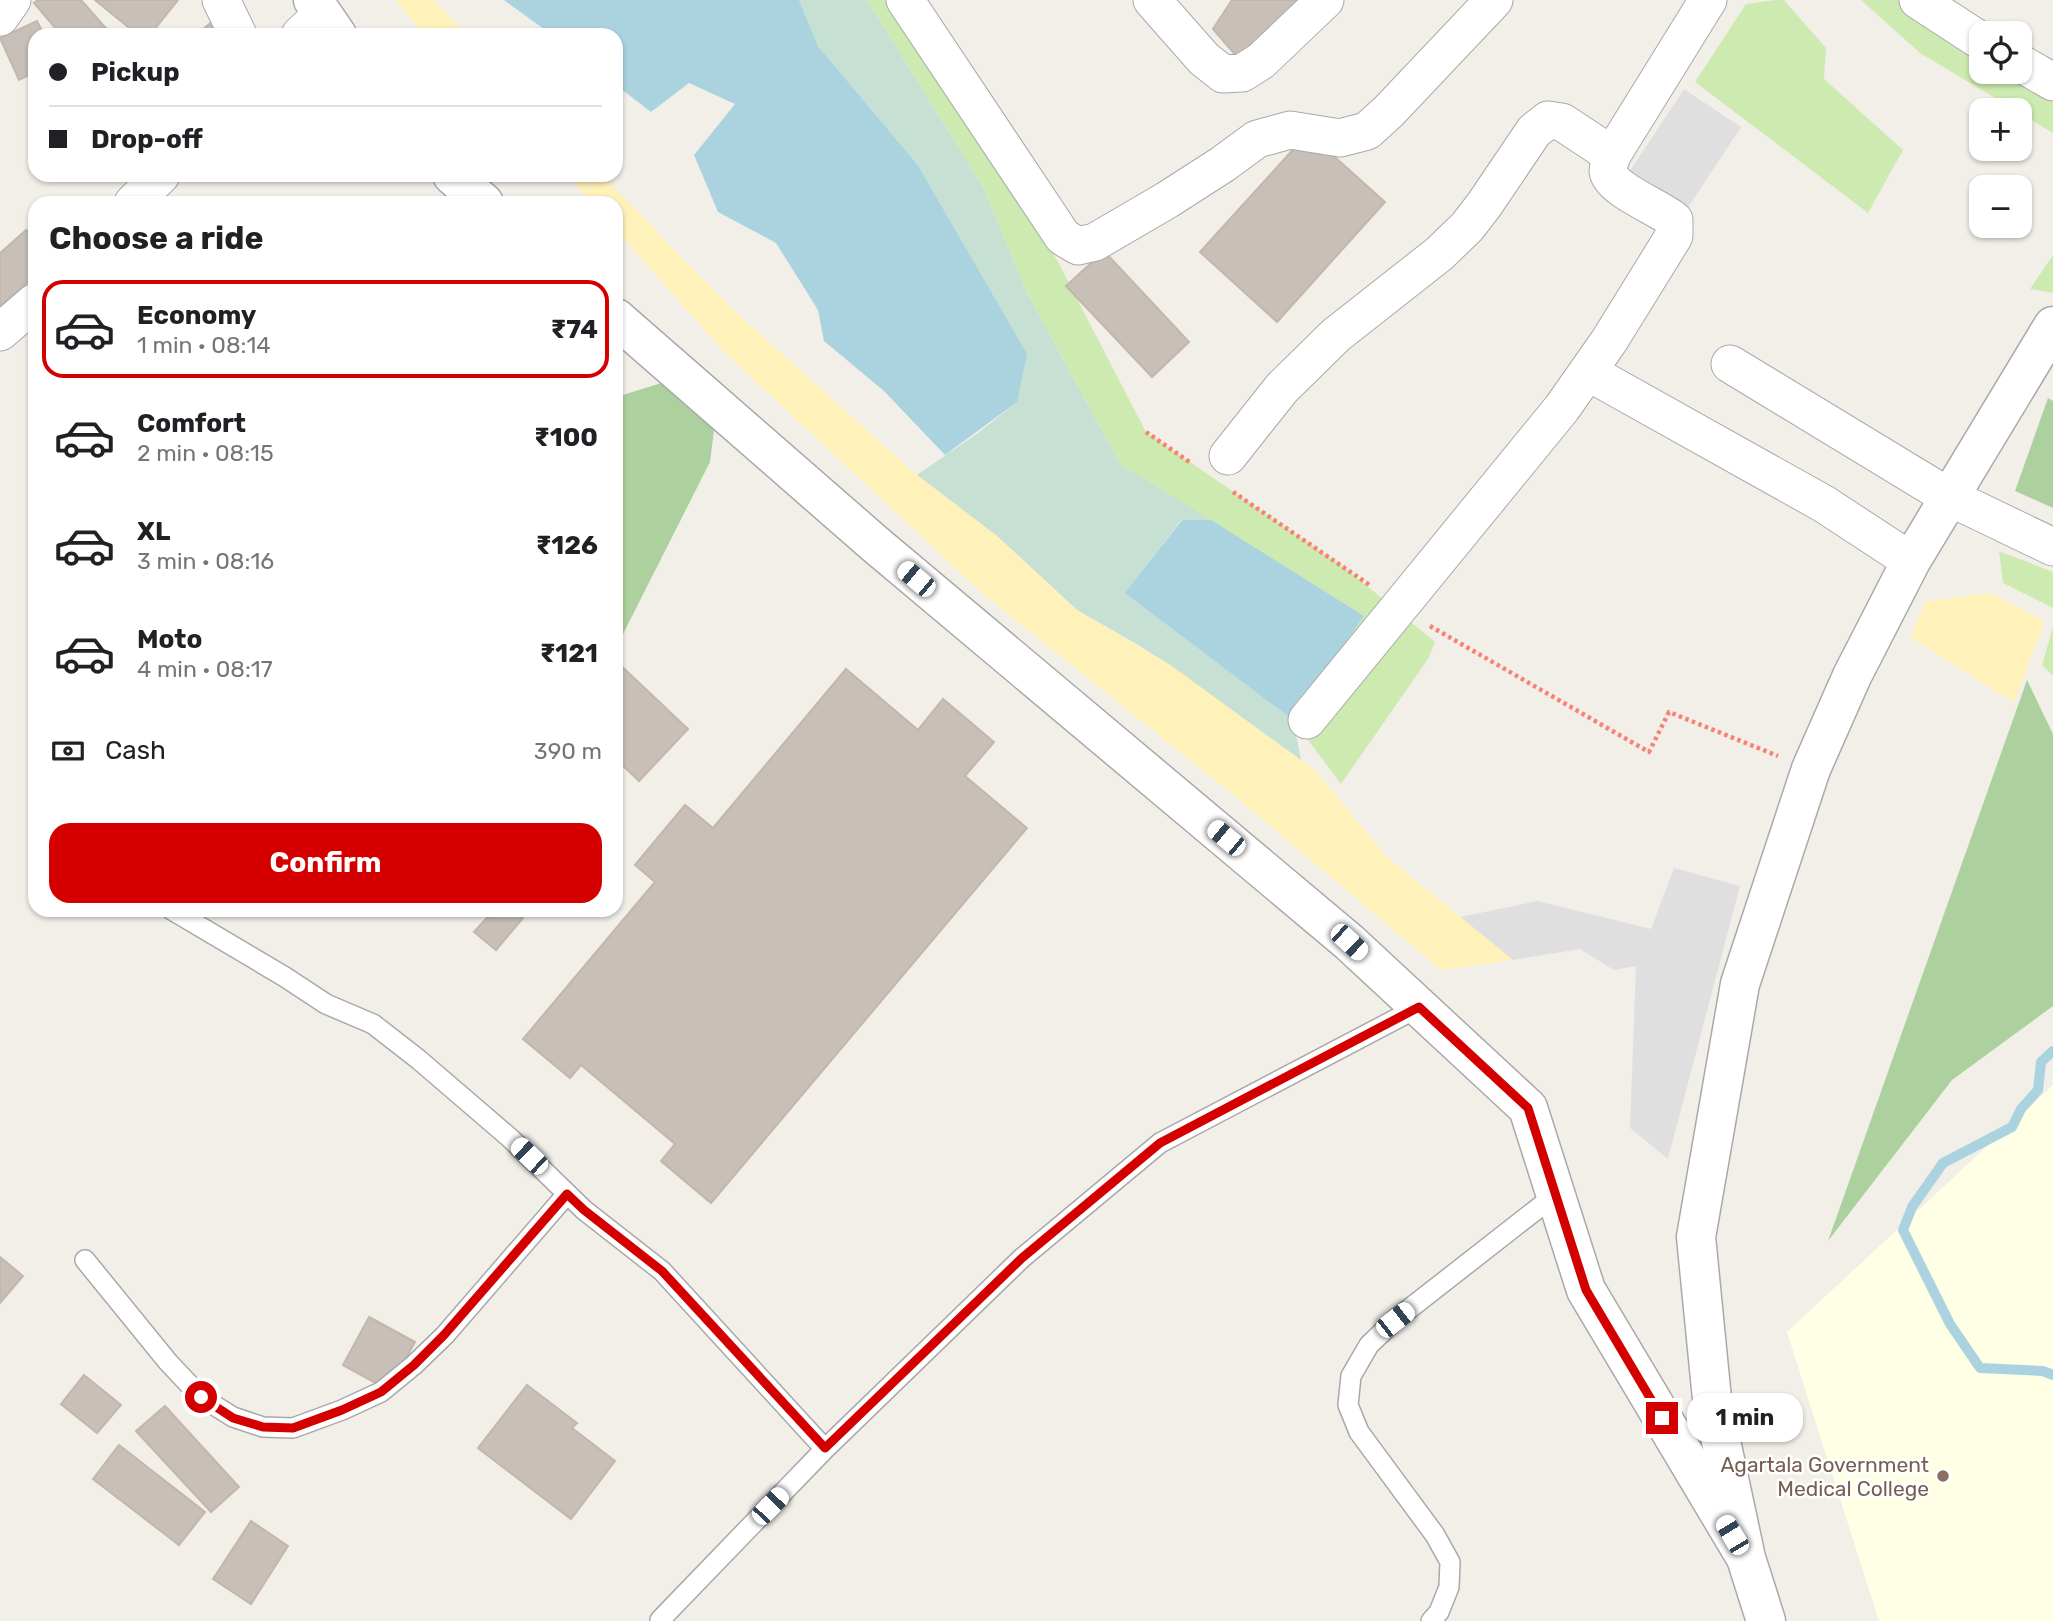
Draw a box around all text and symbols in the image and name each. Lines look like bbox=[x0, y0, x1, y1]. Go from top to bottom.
map controls bbox=[1969, 21, 2032, 238]
button: locate bbox=[1969, 21, 2032, 84]
text: Pickup bbox=[91, 57, 180, 88]
button: + bbox=[1969, 98, 2032, 161]
text: Drop-off bbox=[91, 124, 203, 155]
button: − bbox=[1969, 175, 2032, 238]
text: Choose a ride bbox=[49, 219, 263, 257]
icon: car bbox=[53, 298, 116, 361]
text: Economy bbox=[137, 300, 256, 331]
text: ₹74 bbox=[551, 314, 598, 345]
text: 1 min · 08:14 bbox=[137, 331, 271, 359]
icon: car bbox=[53, 406, 116, 469]
text: Comfort bbox=[137, 408, 246, 439]
text: ₹100 bbox=[534, 422, 598, 453]
text: 2 min · 08:15 bbox=[137, 439, 274, 467]
icon: car bbox=[53, 514, 116, 577]
text: XL bbox=[137, 516, 170, 547]
text: ₹126 bbox=[536, 530, 598, 561]
text: 3 min · 08:16 bbox=[137, 547, 274, 575]
car bbox=[894, 557, 939, 601]
icon: car bbox=[53, 622, 116, 685]
text: Moto bbox=[137, 624, 202, 655]
text: ₹121 bbox=[540, 638, 598, 669]
text: 4 min · 08:17 bbox=[137, 655, 273, 683]
icon: cash bbox=[49, 732, 87, 770]
text: Cash bbox=[105, 735, 166, 766]
text: 390 m bbox=[534, 737, 602, 765]
car bbox=[1204, 816, 1249, 860]
button: Confirm bbox=[49, 823, 602, 903]
car bbox=[1327, 920, 1372, 964]
car bbox=[507, 1134, 552, 1178]
car bbox=[1372, 1299, 1419, 1341]
route start bbox=[185, 1381, 217, 1413]
callout: 1 min bbox=[1686, 1394, 1802, 1442]
route end bbox=[1646, 1402, 1678, 1434]
text: 1 min bbox=[1716, 1403, 1774, 1431]
place label: Agartala Government Medical College bbox=[1720, 1452, 1929, 1501]
marker: Agartala Government Medical College bbox=[1935, 1468, 1951, 1484]
car bbox=[748, 1484, 793, 1528]
car bbox=[1713, 1512, 1752, 1558]

